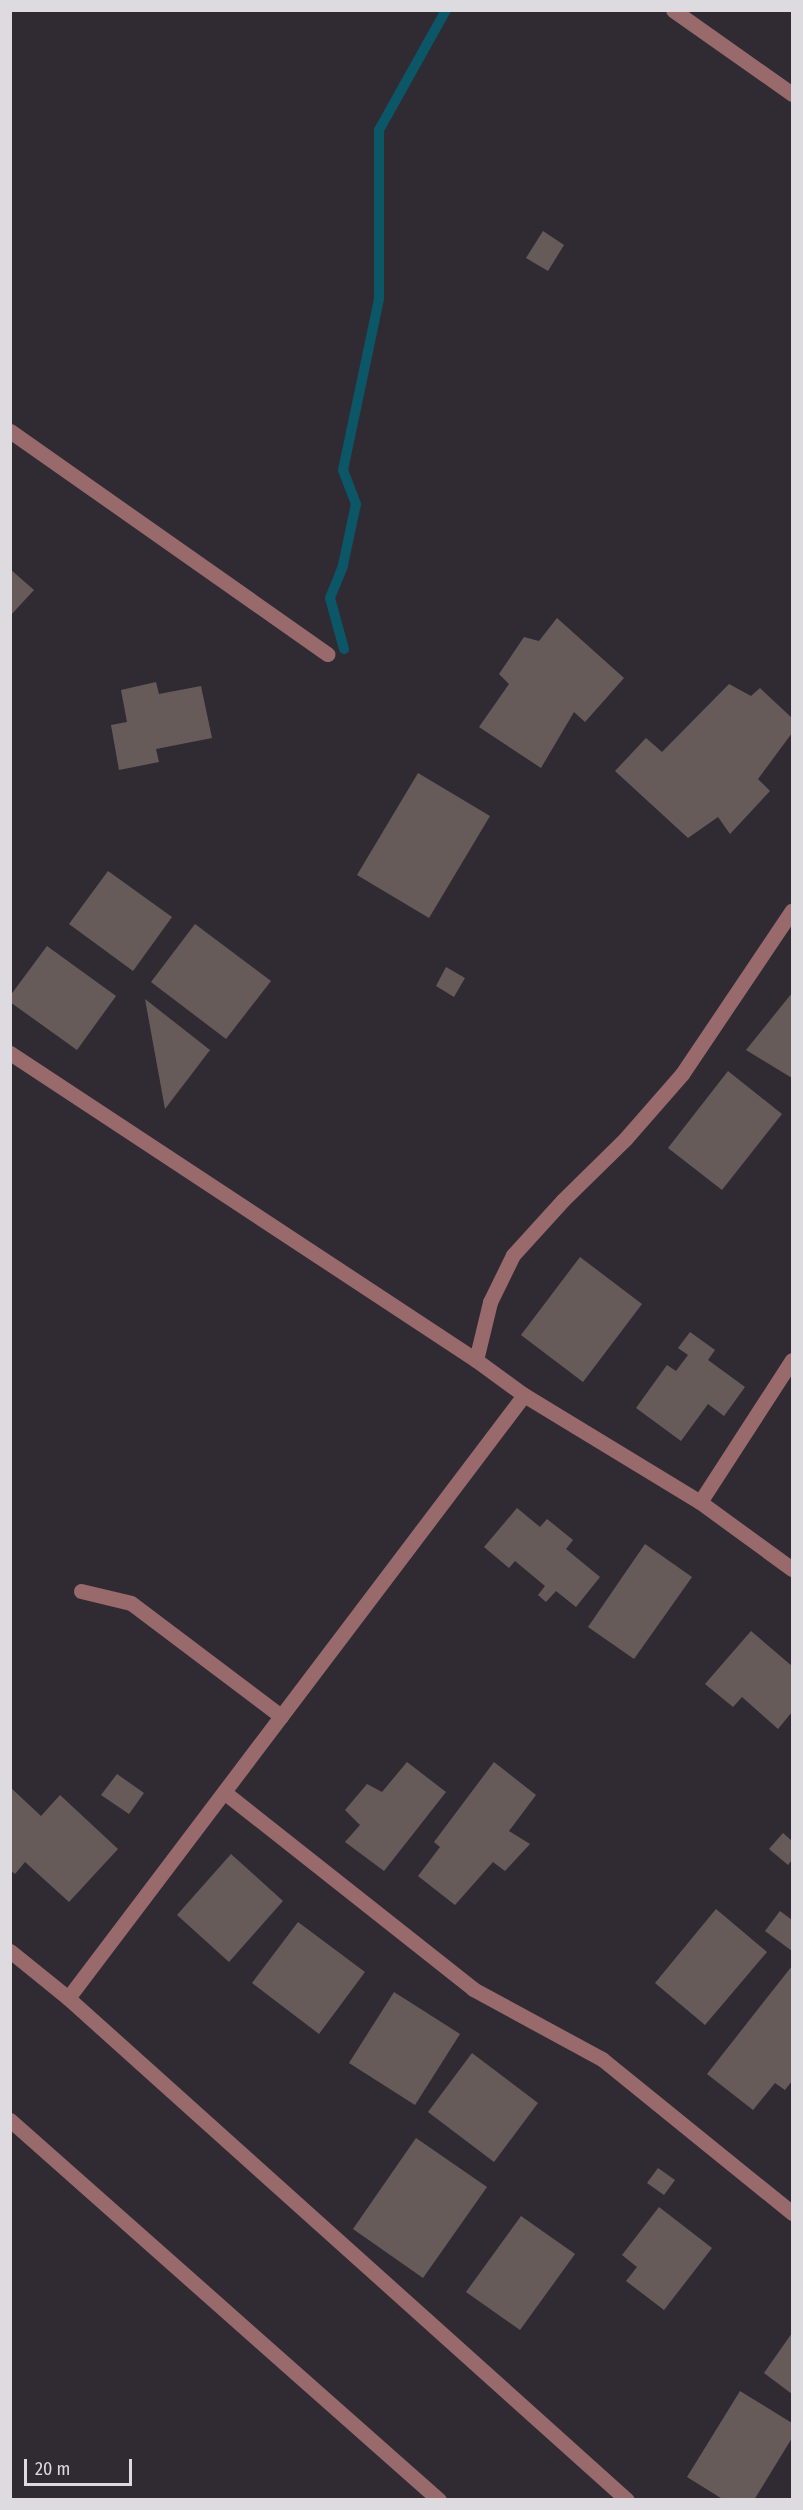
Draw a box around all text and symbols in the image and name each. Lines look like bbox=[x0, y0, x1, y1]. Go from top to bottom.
scale bar bbox=[27, 2447, 135, 2485]
text: 20 m bbox=[35, 2458, 70, 2480]

